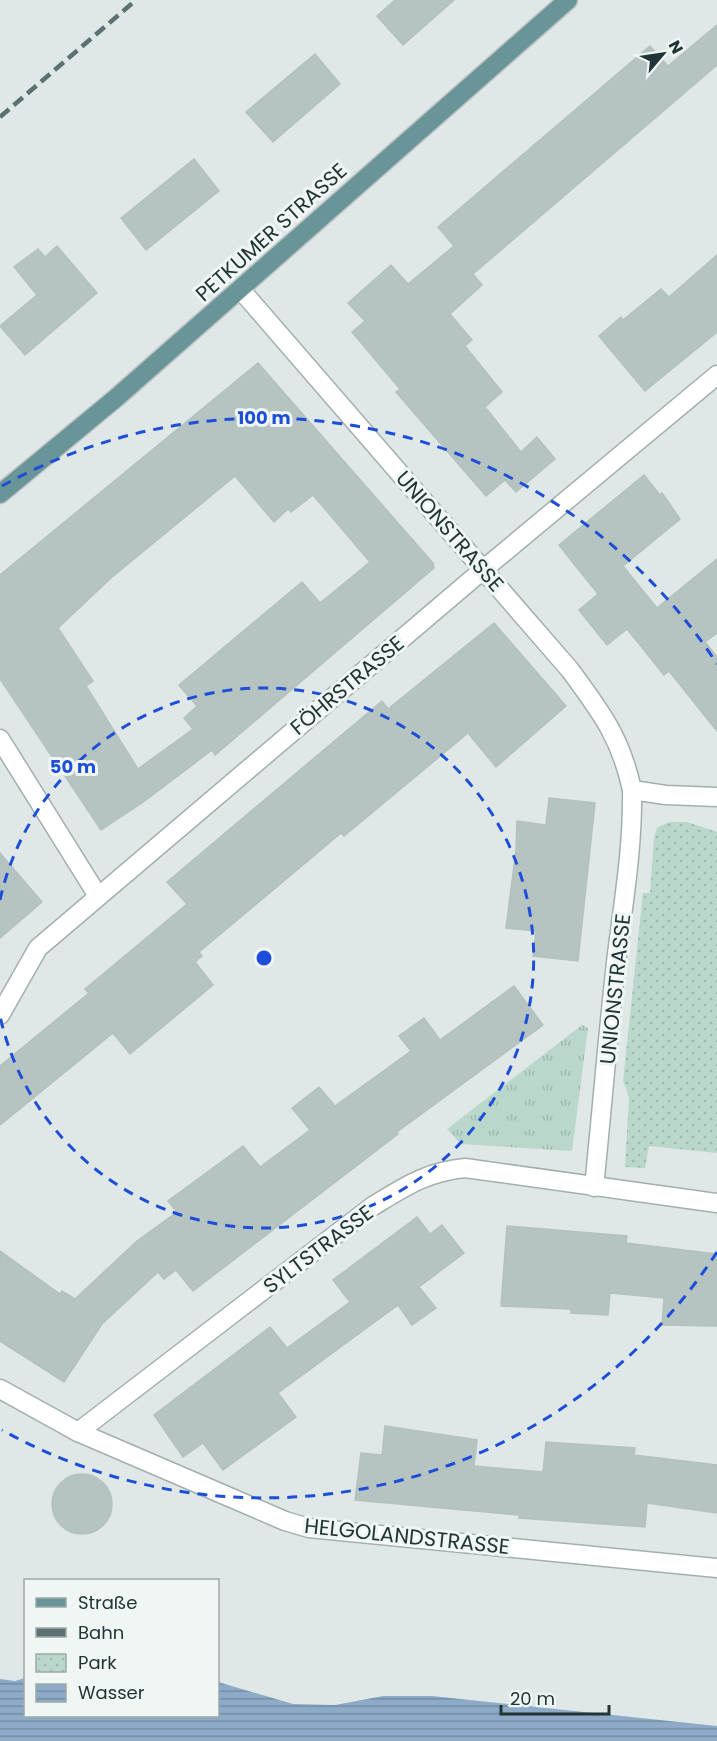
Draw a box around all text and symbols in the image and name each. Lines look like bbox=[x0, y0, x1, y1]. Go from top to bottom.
north arrow bbox=[633, 24, 693, 84]
text: N bbox=[663, 36, 689, 58]
street label: PETKUMER STRASSE bbox=[189, 156, 353, 308]
text: 100 m bbox=[237, 405, 291, 430]
street label: UNIONSTRASSE bbox=[389, 464, 511, 598]
street label: FÖHRSTRASSE bbox=[284, 629, 410, 741]
text: 50 m bbox=[50, 754, 96, 779]
street label: UNIONSTRASSE bbox=[593, 912, 637, 1066]
centre of rings bbox=[254, 948, 274, 968]
street label: SYLTSTRASSE bbox=[257, 1198, 379, 1300]
street label: HELGOLANDSTRASSE bbox=[303, 1511, 511, 1561]
legend bbox=[24, 1579, 219, 1717]
text: Straße bbox=[78, 1590, 137, 1615]
text: Bahn bbox=[78, 1620, 124, 1645]
text: Park bbox=[78, 1650, 117, 1675]
scale bar bbox=[501, 1678, 609, 1716]
text: Wasser bbox=[78, 1680, 145, 1705]
text: 20 m bbox=[510, 1686, 555, 1711]

